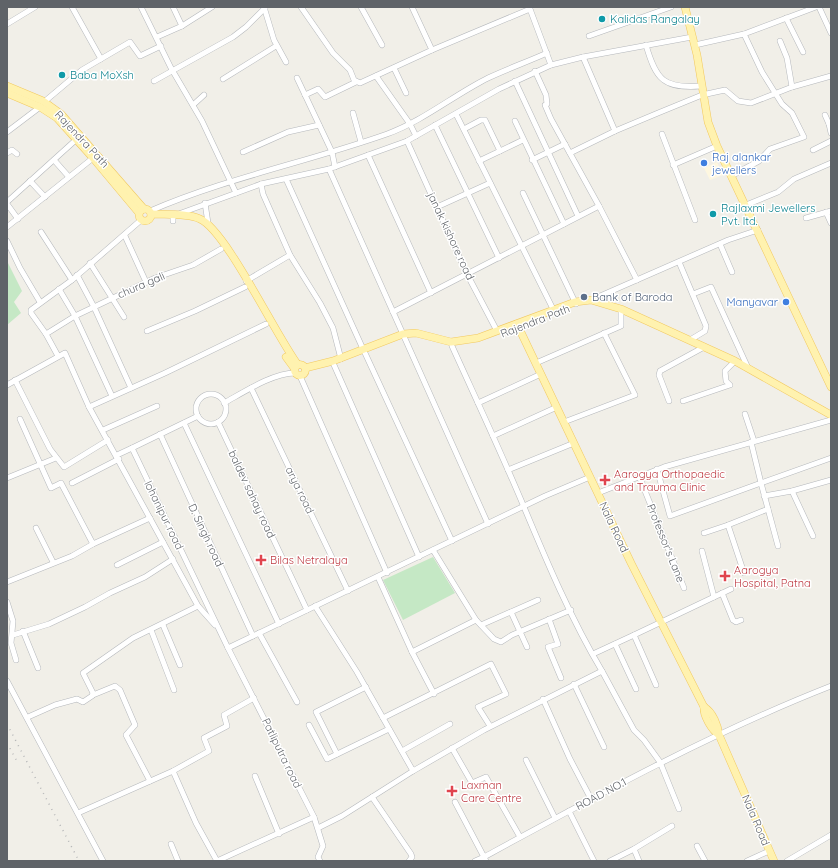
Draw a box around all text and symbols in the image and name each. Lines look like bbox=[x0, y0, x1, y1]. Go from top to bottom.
place label: Kalidas Rangalay bbox=[610, 12, 700, 26]
marker: Kalidas Rangalay bbox=[597, 14, 607, 24]
place label: Baba MoXsh bbox=[70, 68, 134, 82]
marker: Baba MoXsh bbox=[57, 70, 67, 80]
street label: Rajendra Path bbox=[52, 107, 112, 171]
place label: Raj alankar jewellers bbox=[711, 150, 772, 177]
marker: Raj alankar jewellers bbox=[699, 158, 709, 168]
street label: janak kishore road bbox=[424, 189, 477, 282]
place label: Rajlaxmi Jewellers Pvt. ltd. bbox=[721, 201, 816, 228]
marker: Rajlaxmi Jewellers Pvt. ltd. bbox=[708, 209, 718, 219]
street label: chura gali bbox=[115, 269, 167, 301]
place label: Bank of Baroda bbox=[592, 290, 672, 304]
marker: Bank of Baroda bbox=[579, 292, 589, 302]
place label: Manyavar bbox=[726, 295, 779, 309]
marker: Manyavar bbox=[781, 297, 791, 307]
street label: Rajendra Path bbox=[498, 301, 572, 341]
street label: baldev sahay road bbox=[225, 448, 279, 540]
street label: arya road bbox=[283, 464, 317, 516]
place label: Aarogya Orthopaedic and Trauma Clinic bbox=[614, 467, 725, 494]
marker: Aarogya Orthopaedic and Trauma Clinic bbox=[599, 474, 611, 486]
street label: lohanipur road bbox=[141, 478, 187, 552]
street label: Nala Road bbox=[596, 499, 632, 555]
street label: D. Singh road bbox=[185, 501, 227, 569]
street label: Professor's Lane bbox=[644, 502, 688, 584]
place label: Bilas Netralaya bbox=[270, 553, 348, 567]
marker: Bilas Netralaya bbox=[255, 554, 267, 566]
place label: Aarogya Hospital, Patna bbox=[734, 563, 811, 590]
marker: Aarogya Hospital, Patna bbox=[719, 570, 731, 582]
street label: Patliputra road bbox=[259, 716, 305, 790]
street label: ROAD NO.1 bbox=[573, 775, 629, 813]
place label: Laxman Care Centre bbox=[461, 778, 522, 805]
marker: Laxman Care Centre bbox=[446, 785, 458, 797]
street label: Nala Road bbox=[739, 792, 773, 848]

